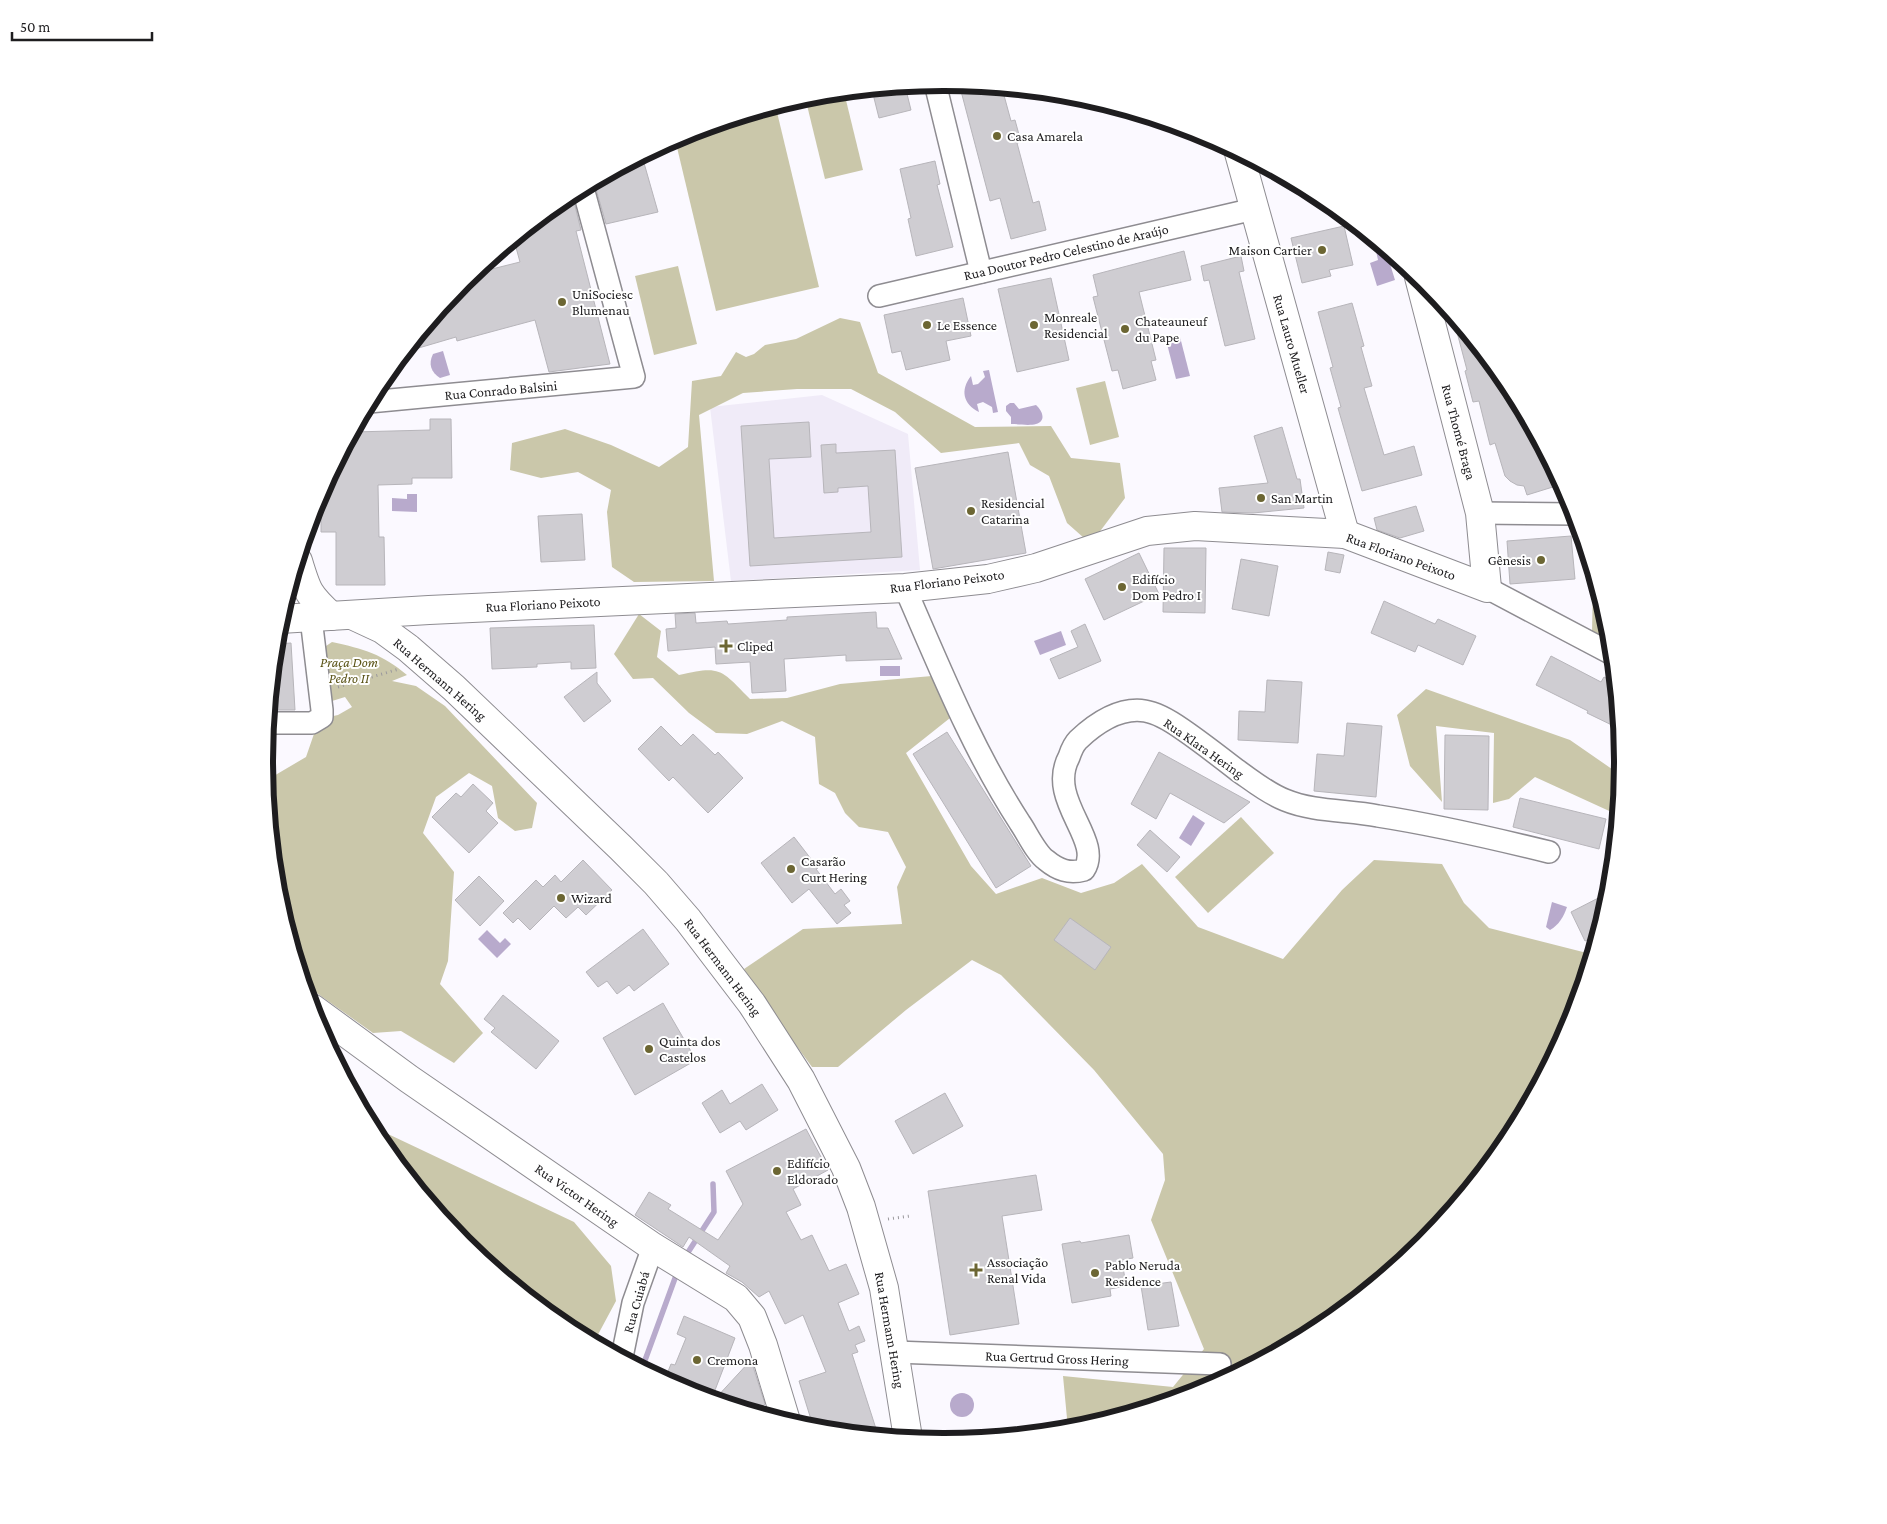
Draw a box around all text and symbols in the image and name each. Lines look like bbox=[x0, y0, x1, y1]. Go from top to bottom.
scale bar bbox=[12, 10, 152, 42]
text: 50 m bbox=[20, 19, 50, 35]
place label: Casa Amarela bbox=[1007, 128, 1083, 144]
marker: Casa Amarela bbox=[991, 130, 1003, 142]
street label: Rua Doutor Pedro Celestino de Araújo bbox=[962, 221, 1170, 284]
place label: Maison Cartier bbox=[1229, 242, 1312, 258]
marker: Maison Cartier bbox=[1316, 244, 1328, 256]
place label: UniSociesc Blumenau bbox=[572, 286, 633, 318]
street label: Rua Lauro Mueller bbox=[1270, 292, 1314, 396]
marker: UniSociesc Blumenau bbox=[556, 296, 568, 308]
place label: Monreale Residencial bbox=[1044, 309, 1108, 341]
place label: Chateauneuf du Pape bbox=[1135, 313, 1208, 345]
place label: Le Essence bbox=[937, 317, 997, 333]
marker: Le Essence bbox=[921, 319, 933, 331]
marker: Monreale Residencial bbox=[1028, 319, 1040, 331]
marker: Chateauneuf du Pape bbox=[1119, 323, 1131, 335]
street label: Rua Conrado Balsini bbox=[444, 377, 558, 403]
street label: Rua Thomé Braga bbox=[1439, 382, 1480, 482]
place label: San Martin bbox=[1271, 490, 1334, 506]
marker: San Martin bbox=[1255, 492, 1267, 504]
place label: Residencial Catarina bbox=[981, 495, 1045, 527]
marker: Residencial Catarina bbox=[965, 505, 977, 517]
street label: Rua Floriano Peixoto bbox=[1344, 529, 1458, 583]
place label: Gênesis bbox=[1488, 552, 1531, 568]
marker: Gênesis bbox=[1535, 554, 1547, 566]
street label: Rua Floriano Peixoto bbox=[889, 566, 1005, 596]
place label: Edifício Dom Pedro I bbox=[1132, 571, 1201, 603]
marker: Edifício Dom Pedro I bbox=[1116, 581, 1128, 593]
street label: Rua Floriano Peixoto bbox=[485, 593, 601, 615]
street label: Rua Hermann Hering bbox=[390, 634, 490, 724]
place label: Cliped bbox=[737, 638, 774, 654]
marker: Cliped bbox=[719, 639, 733, 653]
park label: Praça Dom Pedro II bbox=[320, 654, 378, 686]
street label: Rua Klara Hering bbox=[1161, 714, 1247, 782]
place label: Casarão Curt Hering bbox=[801, 853, 867, 885]
marker: Casarão Curt Hering bbox=[785, 863, 797, 875]
place label: Wizard bbox=[571, 890, 612, 906]
marker: Wizard bbox=[555, 892, 567, 904]
street label: Rua Hermann Hering bbox=[681, 915, 765, 1019]
place label: Quinta dos Castelos bbox=[659, 1033, 720, 1065]
marker: Quinta dos Castelos bbox=[643, 1043, 655, 1055]
place label: Edifício Eldorado bbox=[787, 1155, 838, 1187]
street label: Rua Victor Hering bbox=[532, 1160, 622, 1230]
marker: Edifício Eldorado bbox=[771, 1165, 783, 1177]
place label: Associação Renal Vida bbox=[987, 1254, 1048, 1286]
place label: Pablo Neruda Residence bbox=[1105, 1257, 1181, 1289]
marker: Associação Renal Vida bbox=[969, 1263, 983, 1277]
marker: Pablo Neruda Residence bbox=[1089, 1267, 1101, 1279]
street label: Rua Cuiabá bbox=[620, 1269, 653, 1335]
street label: Rua Hermann Hering bbox=[872, 1270, 908, 1390]
street label: Rua Gertrud Gross Hering bbox=[985, 1348, 1129, 1369]
place label: Cremona bbox=[707, 1352, 759, 1368]
marker: Cremona bbox=[691, 1354, 703, 1366]

